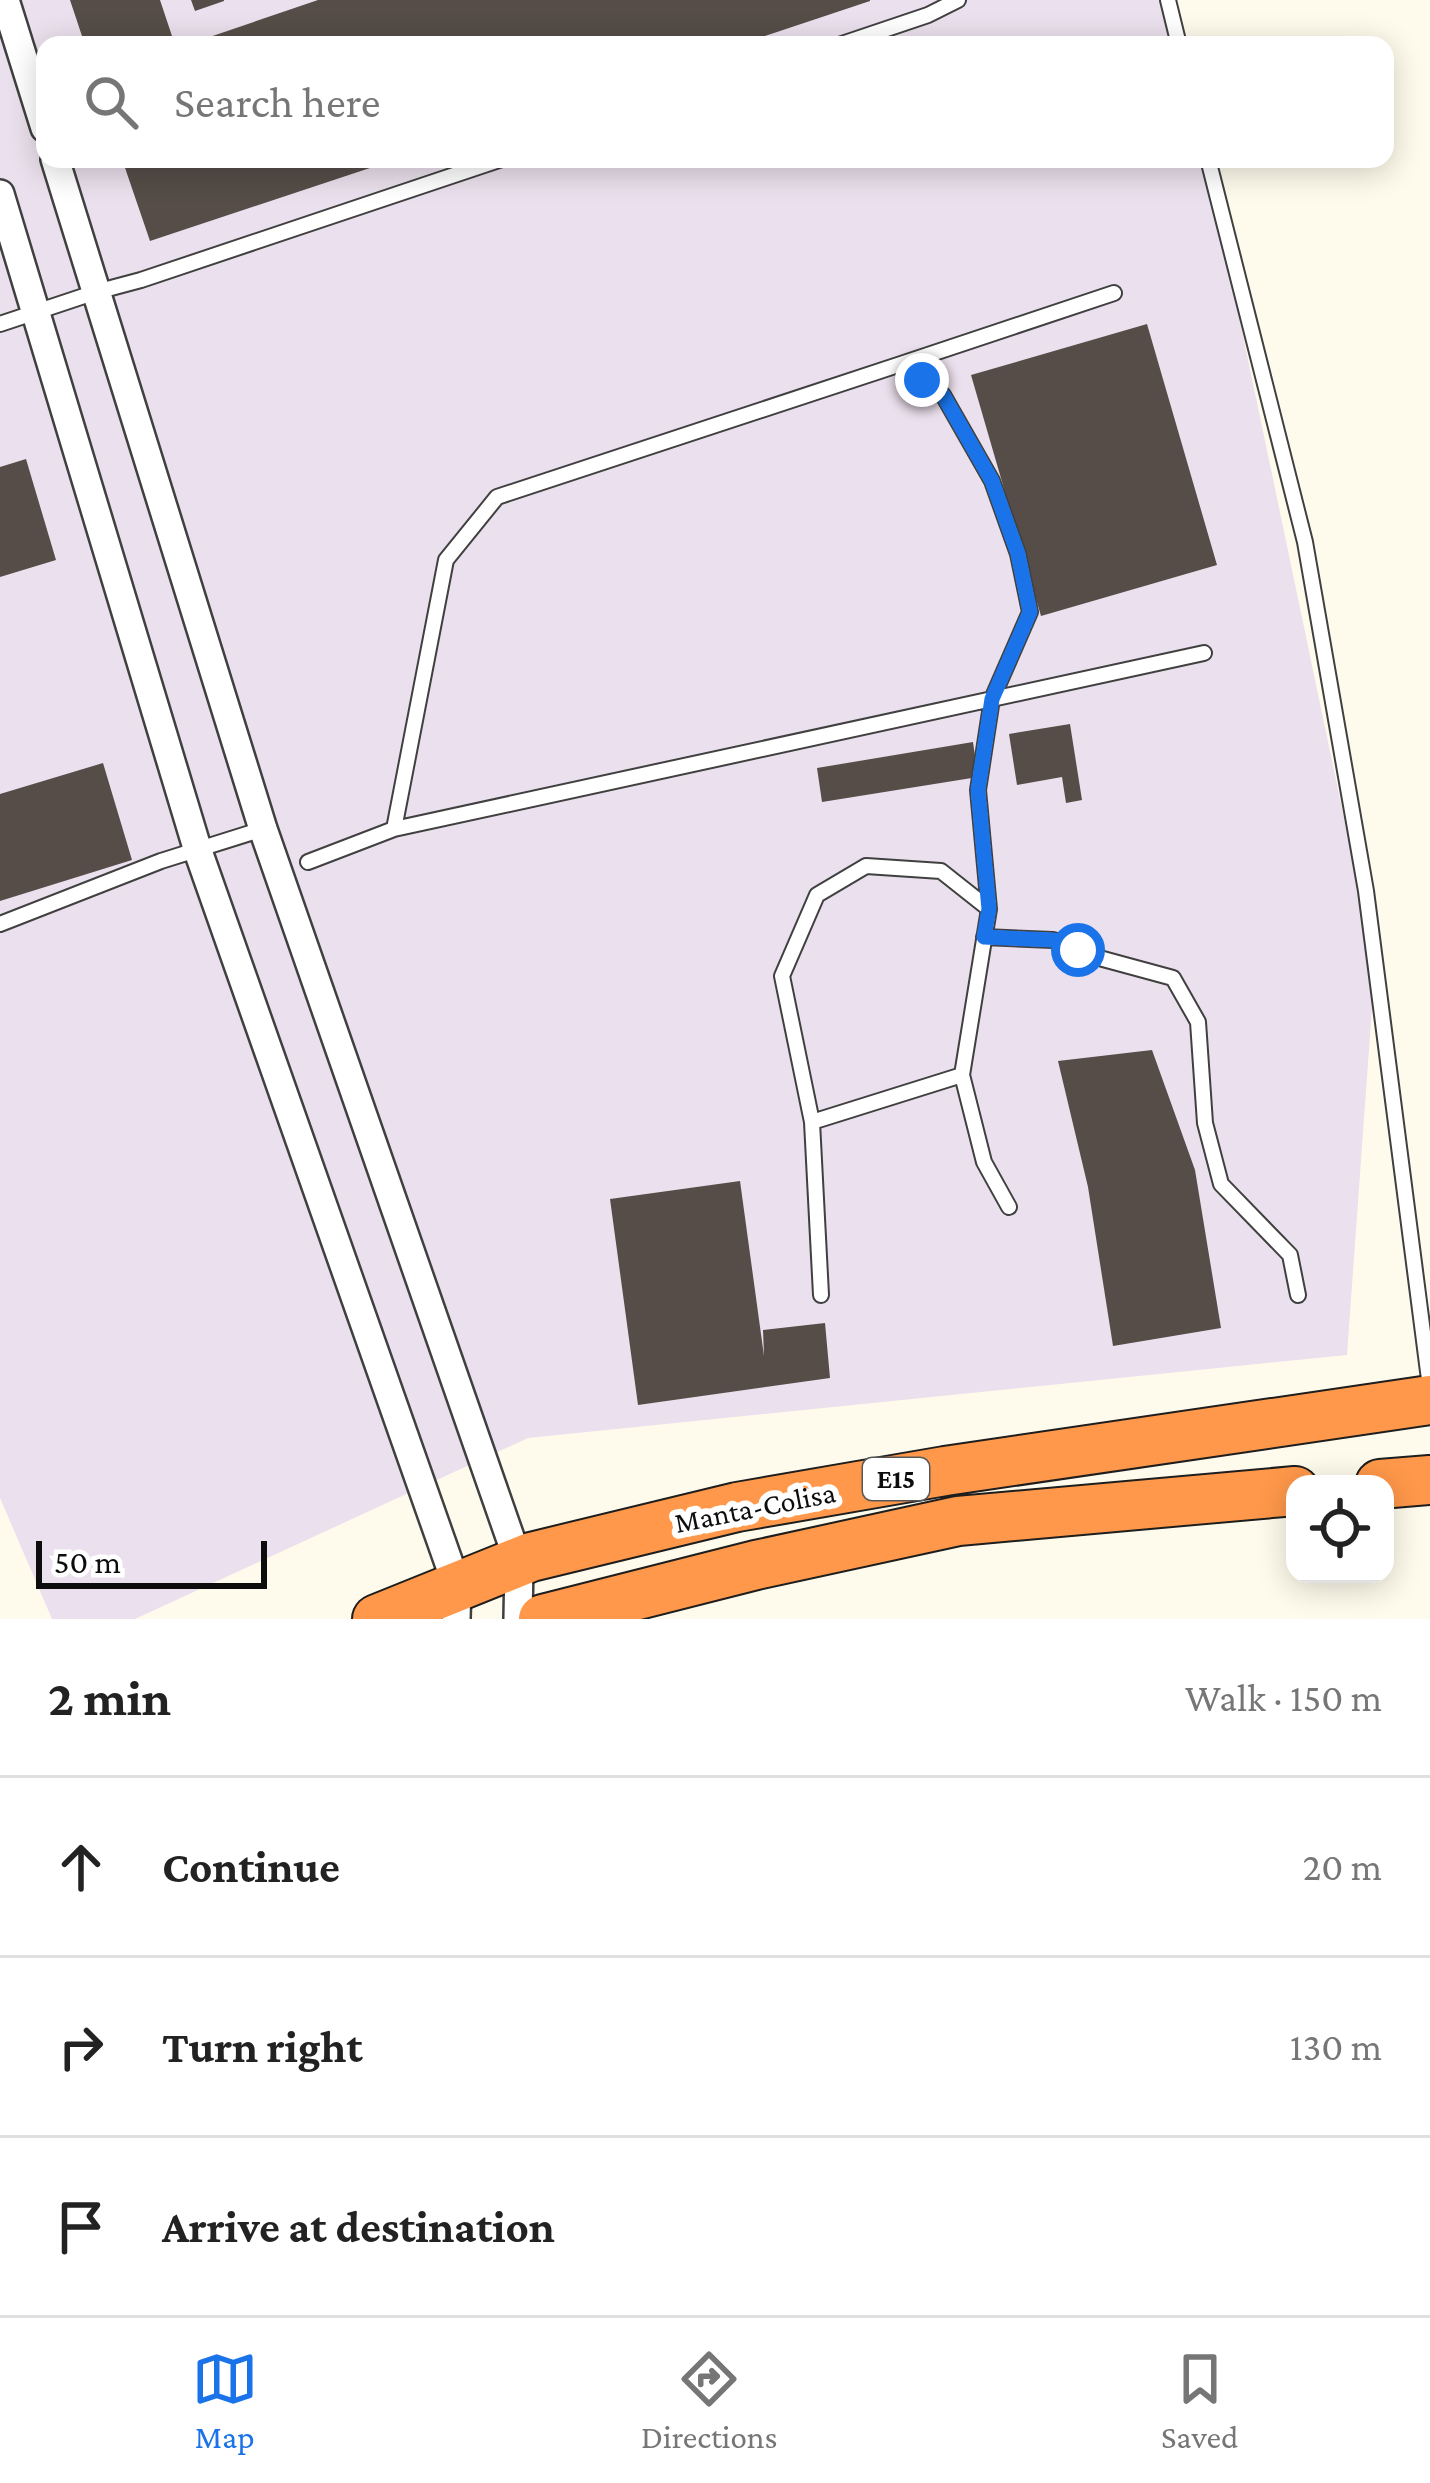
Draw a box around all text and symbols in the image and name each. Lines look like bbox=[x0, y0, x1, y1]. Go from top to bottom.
search box bbox=[36, 36, 1394, 168]
icon: search bbox=[78, 69, 144, 135]
text: Search here bbox=[174, 77, 381, 127]
route end bbox=[895, 353, 949, 407]
route start bbox=[1051, 923, 1105, 977]
road number: E15 bbox=[863, 1458, 929, 1500]
street label: Manta-Colisa bbox=[672, 1475, 838, 1539]
map controls bbox=[1286, 1475, 1394, 1583]
button: locate bbox=[1286, 1475, 1394, 1583]
scale bar bbox=[36, 1535, 267, 1588]
text: 50 m bbox=[54, 1543, 121, 1580]
text: 2 min bbox=[48, 1669, 171, 1726]
text: Walk · 150 m bbox=[1185, 1676, 1382, 1719]
icon: ahead bbox=[48, 1834, 114, 1900]
text: Continue bbox=[162, 1842, 340, 1892]
text: 20 m bbox=[1303, 1845, 1382, 1888]
icon: right bbox=[48, 2014, 114, 2080]
text: Turn right bbox=[162, 2022, 363, 2072]
text: 130 m bbox=[1290, 2025, 1382, 2068]
icon: arrive bbox=[48, 2194, 114, 2260]
text: Arrive at destination bbox=[162, 2202, 555, 2252]
tab: Map bbox=[192, 2346, 258, 2455]
tab: Directions bbox=[641, 2346, 778, 2455]
tab: Saved bbox=[1161, 2346, 1238, 2455]

